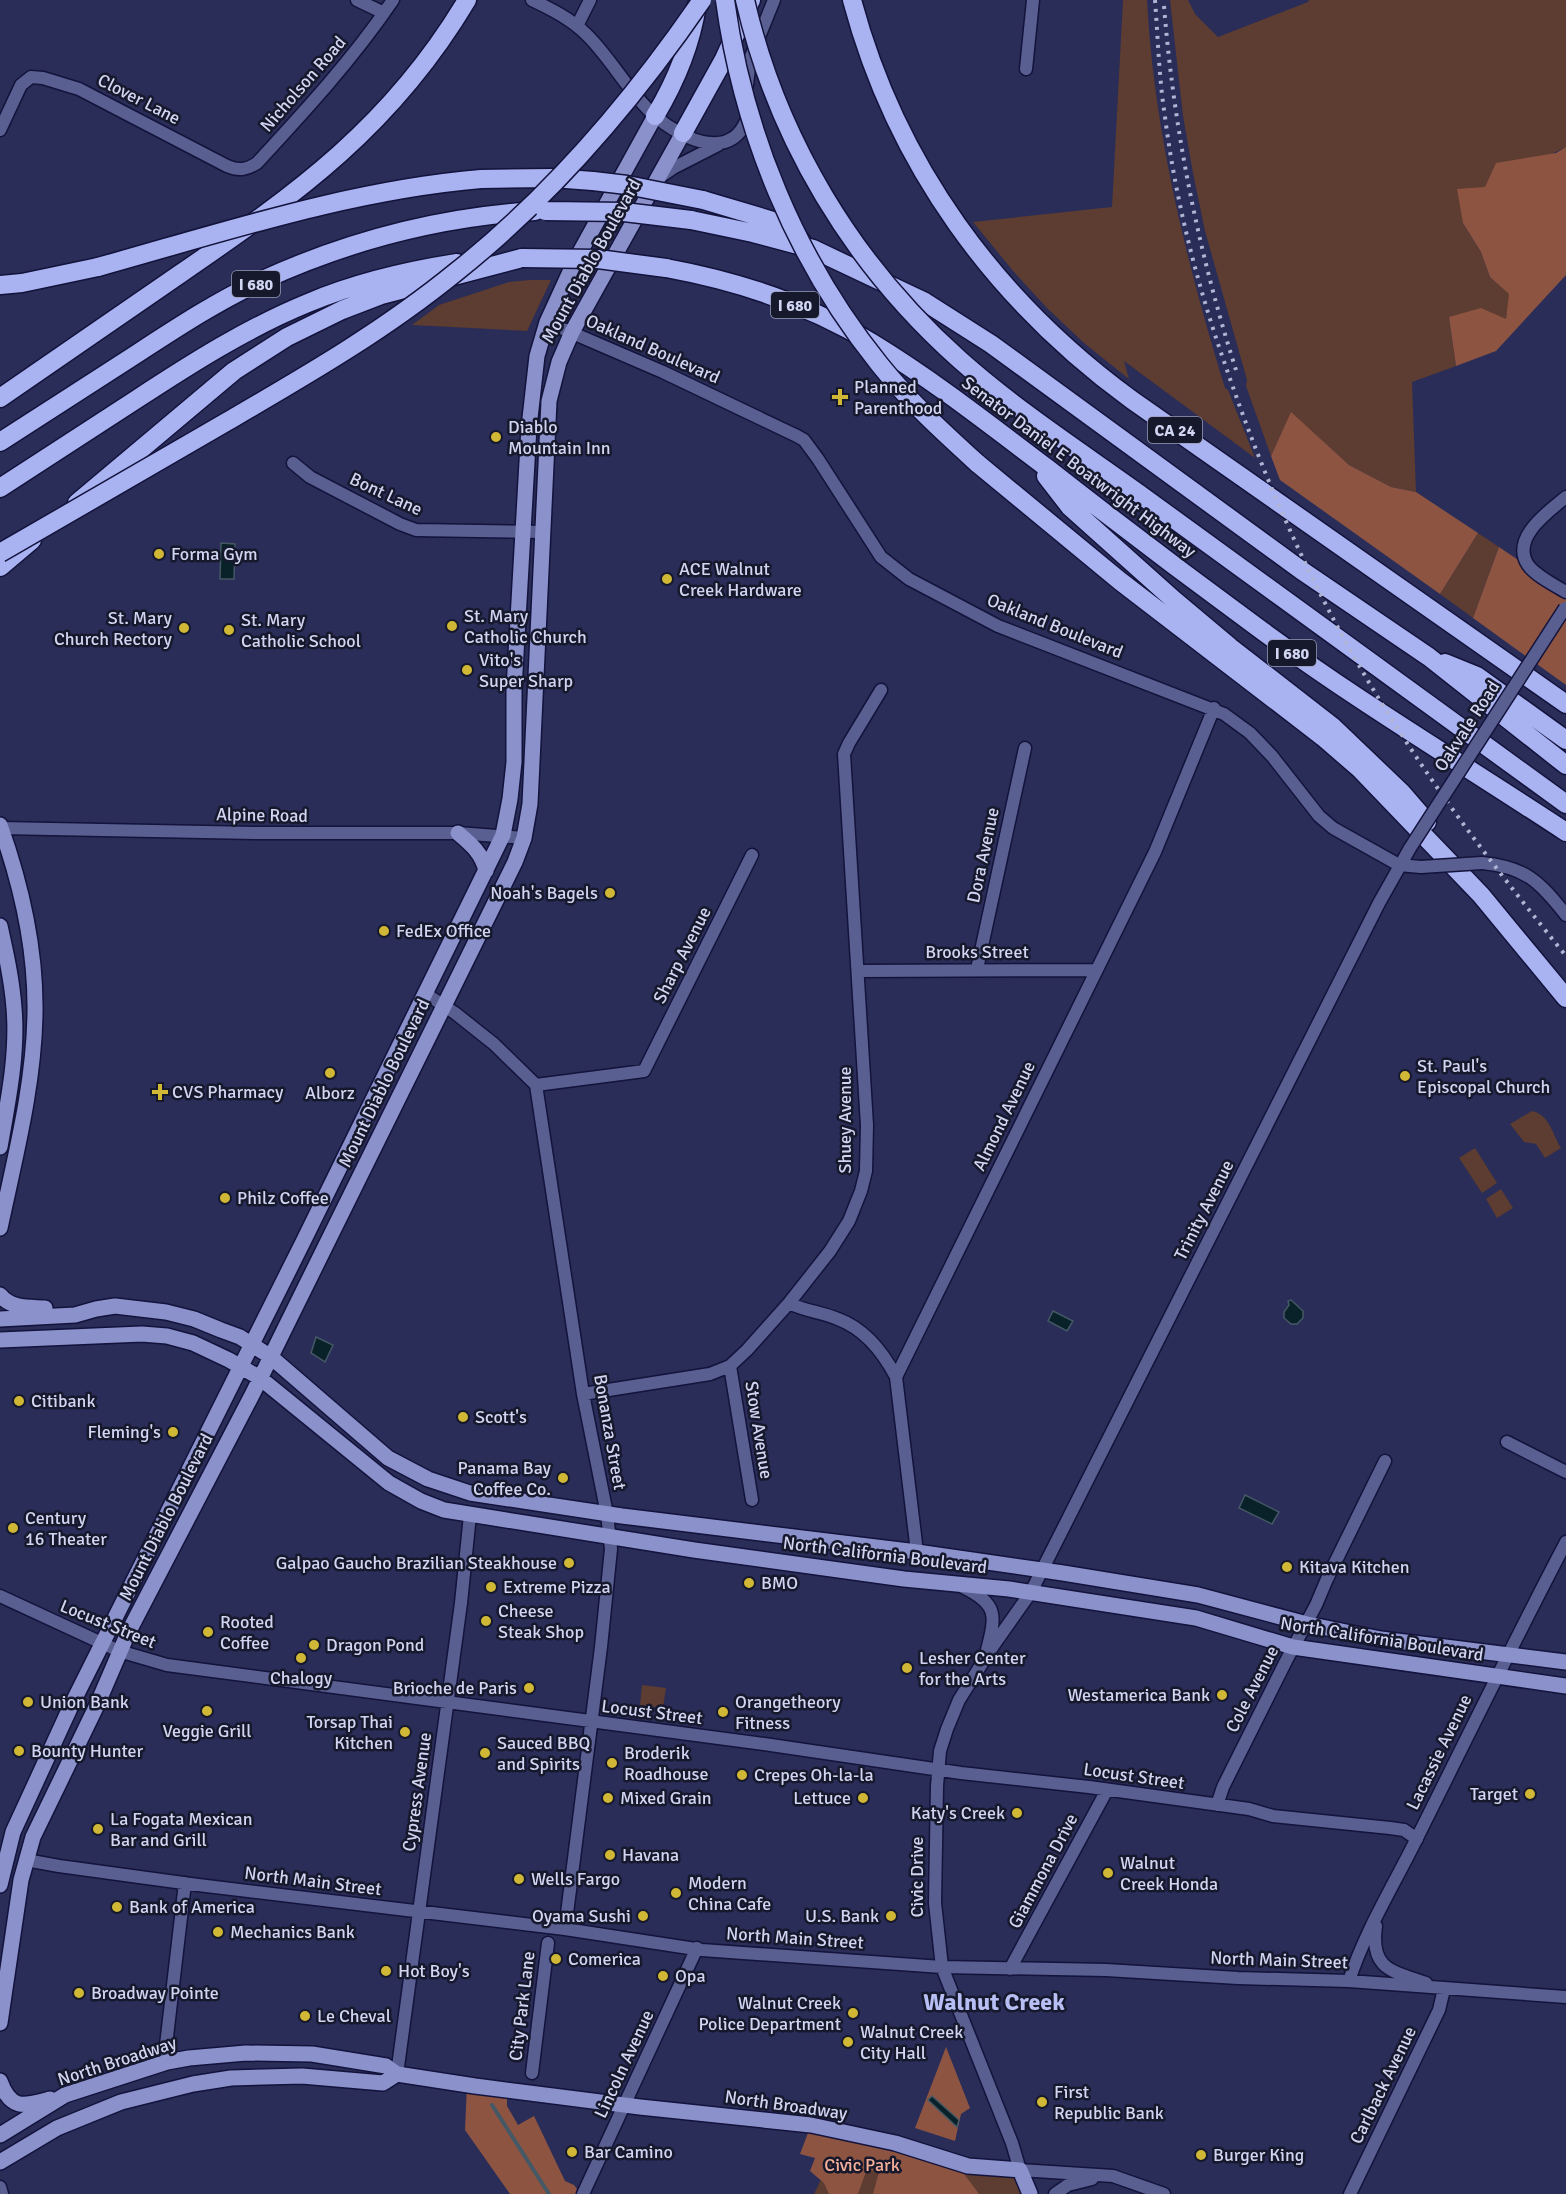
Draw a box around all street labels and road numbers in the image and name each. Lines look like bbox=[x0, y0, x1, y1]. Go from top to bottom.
street label: Nicholson Road bbox=[255, 32, 351, 136]
street label: Clover Lane bbox=[94, 69, 184, 129]
street label: Mount Diablo Boulevard bbox=[537, 175, 645, 347]
road number: I 680 bbox=[232, 271, 280, 297]
road number: I 680 bbox=[771, 292, 819, 318]
street label: Oakland Boulevard bbox=[583, 310, 723, 388]
street label: Senator Daniel E Boatwright Highway bbox=[957, 372, 1201, 563]
road number: CA 24 bbox=[1148, 417, 1202, 443]
street label: Bont Lane bbox=[346, 468, 426, 520]
street label: Oakland Boulevard bbox=[984, 589, 1126, 663]
road number: I 680 bbox=[1268, 640, 1316, 666]
street label: Oakvale Road bbox=[1430, 677, 1504, 775]
street label: Alpine Road bbox=[216, 803, 308, 827]
street label: Dora Avenue bbox=[962, 805, 1004, 905]
street label: Sharp Avenue bbox=[648, 903, 716, 1007]
street label: Brooks Street bbox=[925, 941, 1029, 963]
street label: Mount Diablo Boulevard bbox=[334, 995, 434, 1171]
street label: Almond Avenue bbox=[968, 1057, 1040, 1175]
street label: Shuey Avenue bbox=[834, 1066, 856, 1174]
street label: Trinity Avenue bbox=[1169, 1156, 1239, 1264]
street label: Bonanza Street bbox=[589, 1372, 631, 1492]
street label: Stow Avenue bbox=[740, 1380, 778, 1480]
street label: Mount Diablo Boulevard bbox=[114, 1430, 218, 1604]
street label: North California Boulevard bbox=[782, 1532, 988, 1578]
street label: Locust Street bbox=[57, 1595, 159, 1653]
street label: North California Boulevard bbox=[1279, 1612, 1485, 1666]
street label: Cole Avenue bbox=[1221, 1642, 1283, 1736]
street label: Lacassie Avenue bbox=[1402, 1691, 1476, 1813]
street label: Locust Street bbox=[600, 1695, 704, 1729]
street label: Cypress Avenue bbox=[398, 1731, 436, 1853]
street label: Locust Street bbox=[1082, 1758, 1186, 1794]
street label: Giammona Drive bbox=[1004, 1810, 1082, 1932]
street label: Civic Drive bbox=[906, 1836, 928, 1918]
street label: North Main Street bbox=[243, 1862, 383, 1900]
street label: North Main Street bbox=[725, 1922, 865, 1954]
street label: North Main Street bbox=[1210, 1947, 1348, 1973]
street label: City Park Lane bbox=[504, 1950, 540, 2062]
street label: Lincoln Avenue bbox=[589, 2006, 659, 2122]
street label: Carlback Avenue bbox=[1345, 2023, 1421, 2147]
street label: North Broadway bbox=[55, 2031, 180, 2091]
street label: North Broadway bbox=[723, 2086, 849, 2125]

